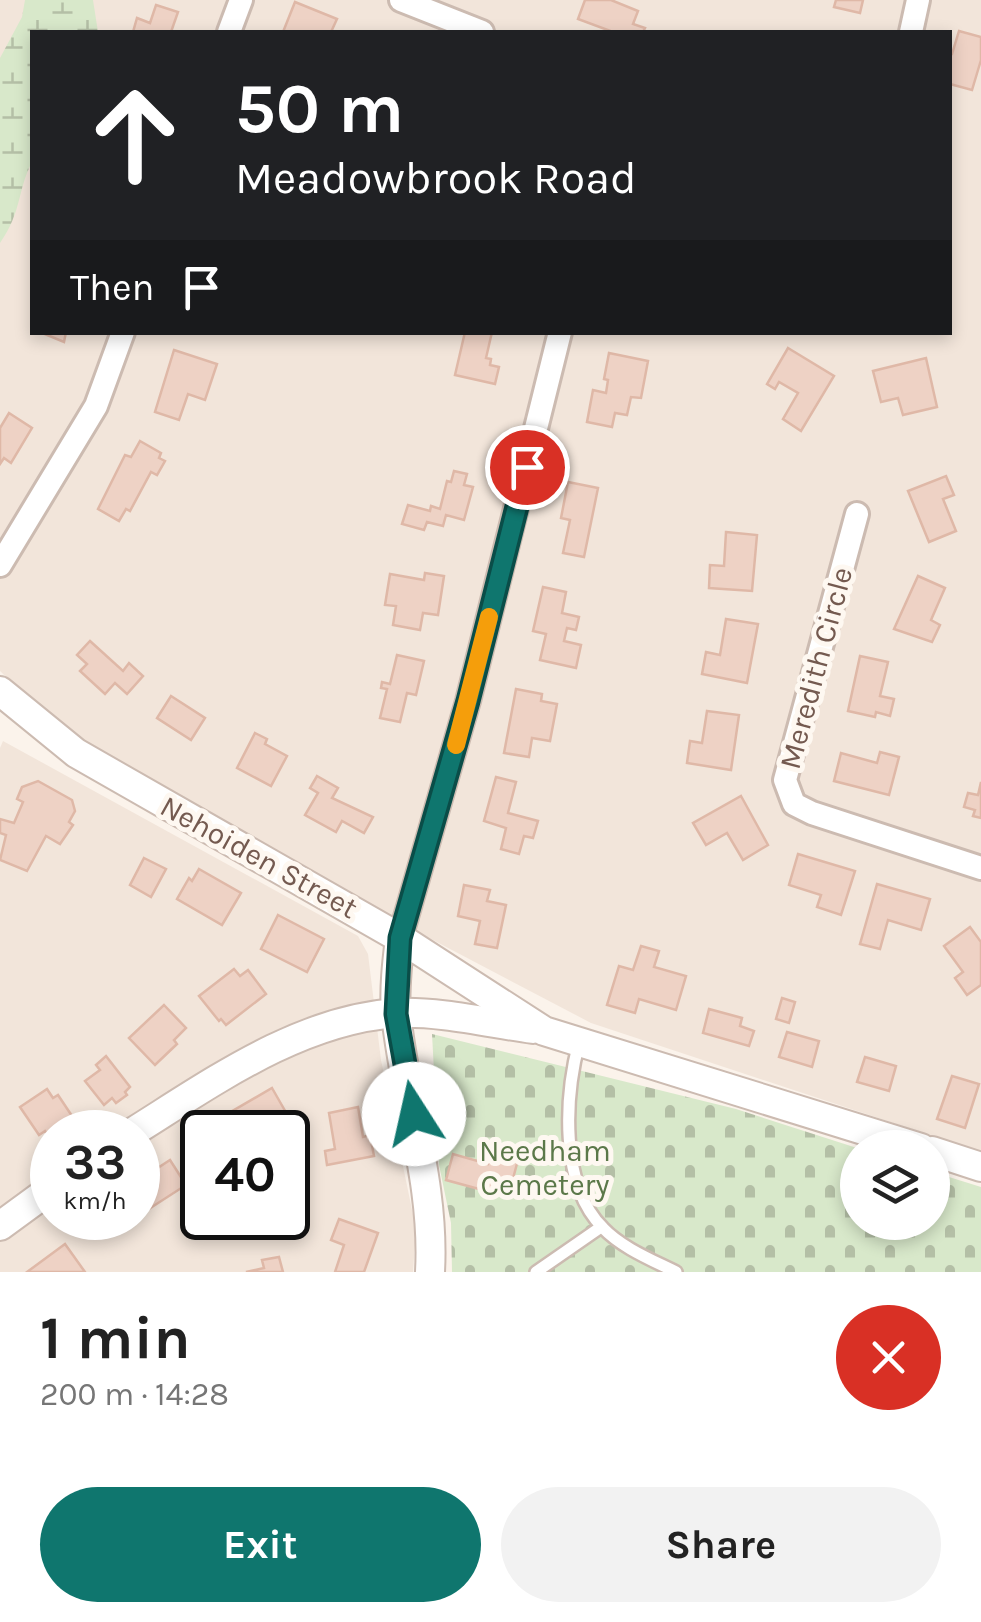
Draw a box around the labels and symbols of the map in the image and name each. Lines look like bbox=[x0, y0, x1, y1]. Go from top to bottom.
pin bbox=[485, 425, 570, 510]
street label: Meredith Circle bbox=[772, 563, 860, 773]
street label: Nehoiden Street bbox=[154, 788, 364, 926]
position arrow bbox=[362, 1062, 466, 1166]
speed limit sign: 40 bbox=[180, 1110, 310, 1240]
park label: Needham Cemetery bbox=[479, 1133, 611, 1203]

